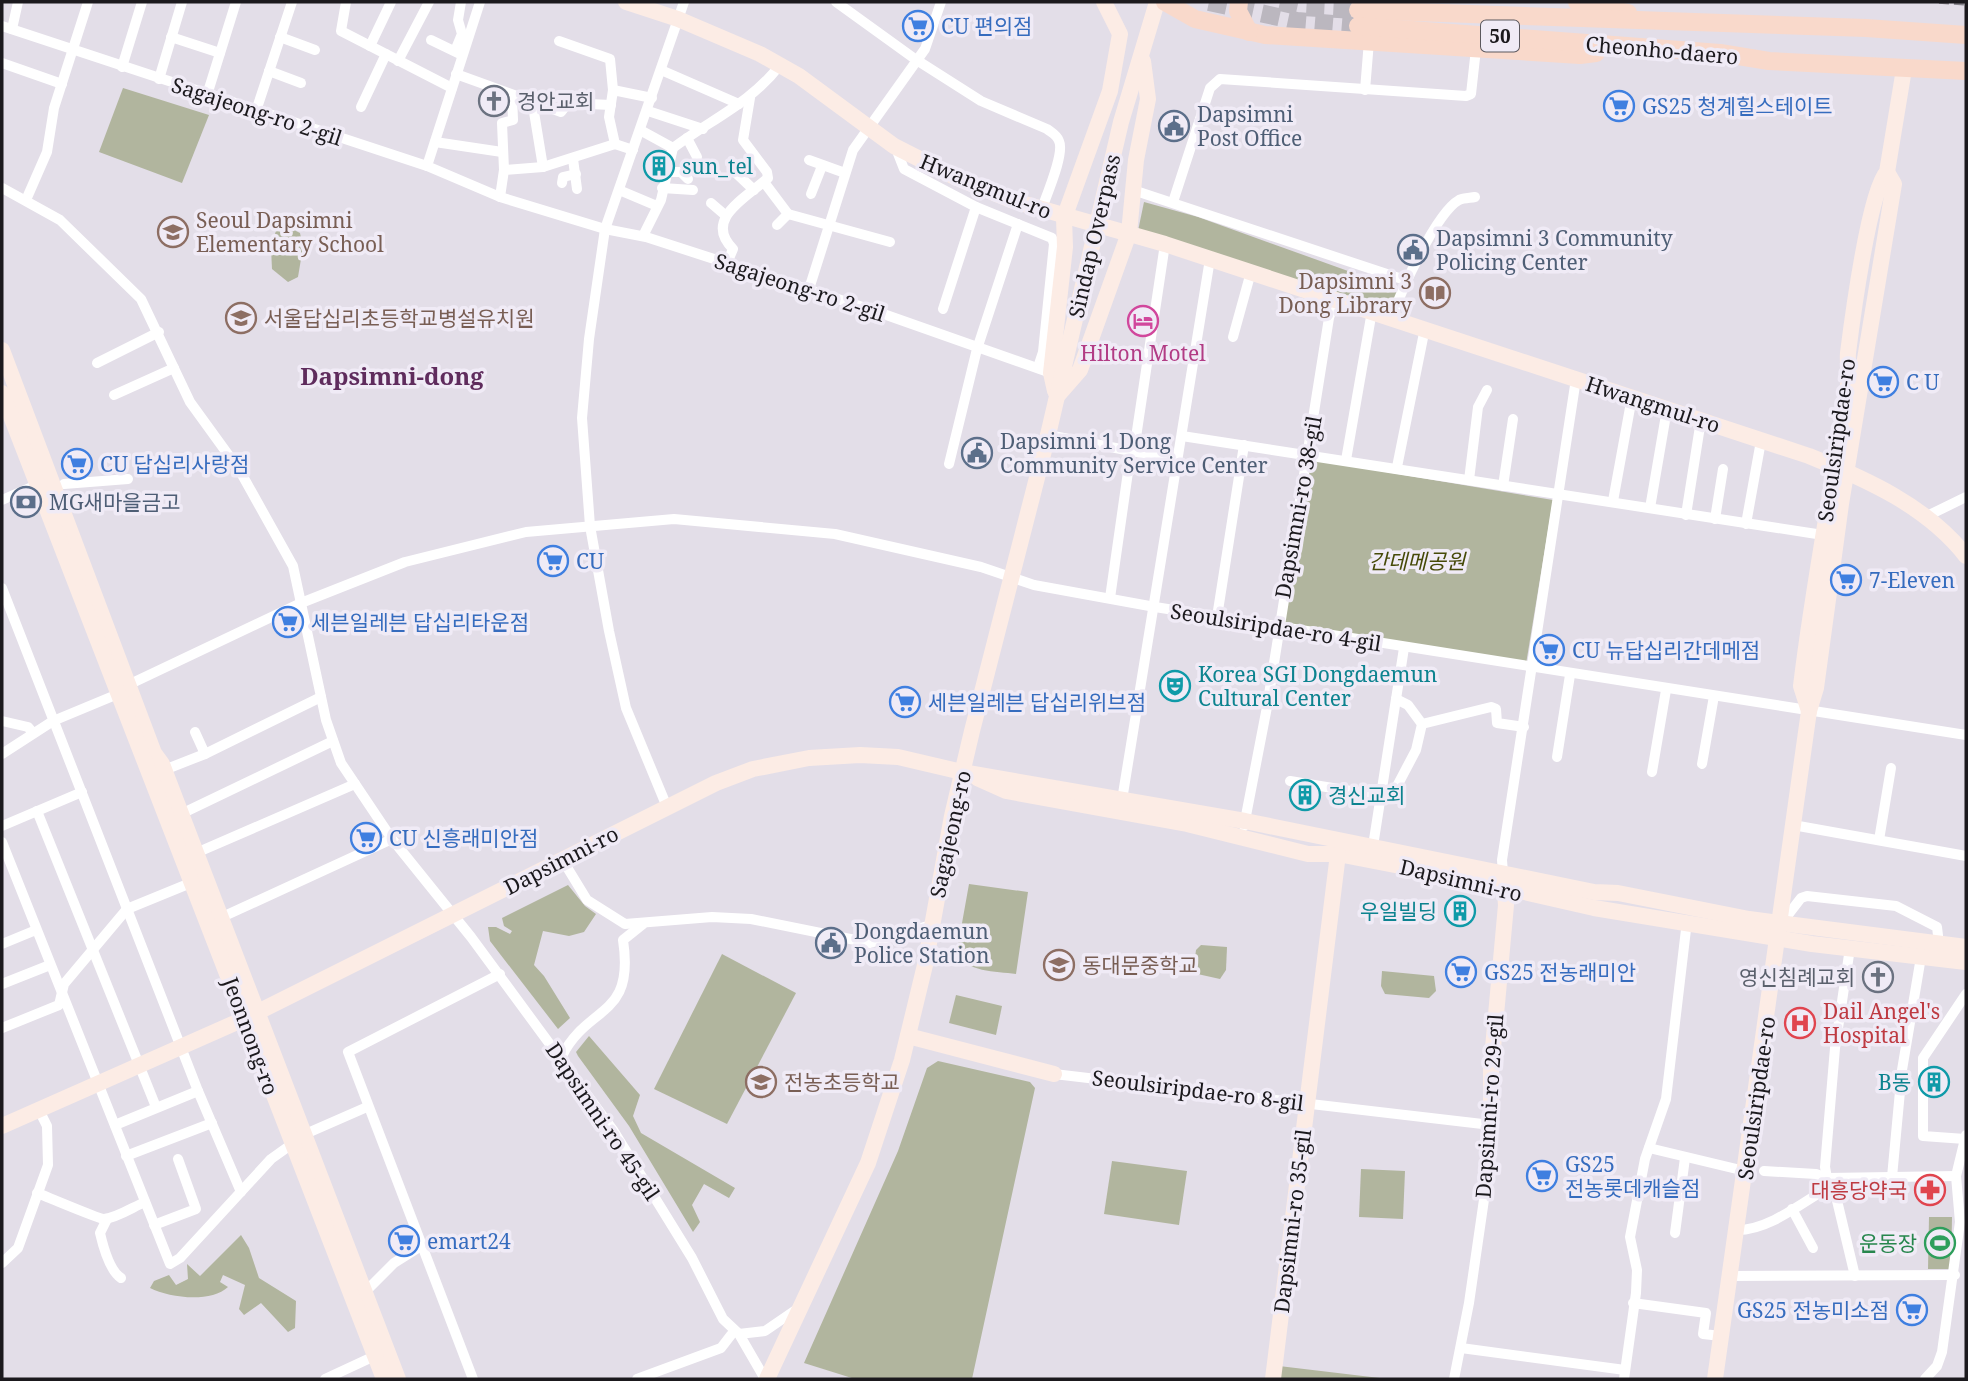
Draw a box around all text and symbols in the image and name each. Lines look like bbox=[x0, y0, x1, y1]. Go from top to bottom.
supermarket icon: CU 편의점 bbox=[901, 9, 935, 43]
place label: CU 편의점 bbox=[941, 12, 1032, 40]
road number: 50 bbox=[1481, 20, 1519, 52]
street label: Cheonho-daero bbox=[1585, 29, 1739, 71]
street label: Sagajeong-ro 2-gil bbox=[168, 70, 346, 152]
church icon: 경안교회 bbox=[477, 84, 511, 118]
place label: 경안교회 bbox=[517, 87, 594, 115]
supermarket icon: GS25 청계힐스테이트 bbox=[1602, 89, 1636, 123]
place label: GS25 청계힐스테이트 bbox=[1642, 92, 1833, 120]
place label: Dapsimni Post Office bbox=[1197, 100, 1302, 152]
public building icon: Dapsimni Post Office bbox=[1157, 109, 1191, 143]
street label: Hwangmul-ro bbox=[916, 147, 1056, 225]
building icon: sun_tel bbox=[642, 149, 676, 183]
street label: Sindap Overpass bbox=[1062, 151, 1126, 321]
place label: sun_tel bbox=[682, 152, 754, 180]
place label: Seoul Dapsimni Elementary School bbox=[196, 206, 384, 258]
school or university icon: Seoul Dapsimni Elementary School bbox=[156, 215, 190, 249]
place label: Dapsimni 3 Community Policing Center bbox=[1436, 224, 1673, 276]
public building icon: Dapsimni 3 Community Policing Center bbox=[1396, 233, 1430, 267]
street label: Sagajeong-ro 2-gil bbox=[711, 246, 889, 328]
place label: Dapsimni 3 Dong Library bbox=[1279, 267, 1412, 319]
library icon: Dapsimni 3 Dong Library bbox=[1418, 276, 1452, 310]
school or university icon: 서울답십리초등학교병설유치원 bbox=[224, 301, 258, 335]
place label: 서울답십리초등학교병설유치원 bbox=[264, 304, 534, 332]
hotel icon: Hilton Motel bbox=[1126, 304, 1160, 338]
place label: Hilton Motel bbox=[1080, 339, 1206, 367]
street label: Seoulsiripdae-ro bbox=[1811, 356, 1861, 524]
district label: Dapsimni-dong bbox=[300, 359, 484, 392]
supermarket icon: C U bbox=[1866, 365, 1900, 399]
place label: C U bbox=[1906, 368, 1939, 396]
street label: Hwangmul-ro bbox=[1582, 369, 1724, 439]
street label: Dapsimni-ro 38-gil bbox=[1268, 413, 1328, 600]
place label: Dapsimni 1 Dong Community Service Center bbox=[1000, 427, 1268, 479]
public building icon: Dapsimni 1 Dong Community Service Center bbox=[960, 436, 994, 470]
supermarket icon: CU 답십리사랑점 bbox=[60, 447, 94, 481]
place label: CU 답십리사랑점 bbox=[100, 450, 249, 478]
bank icon: MG새마을금고 bbox=[9, 485, 43, 519]
place label: MG새마을금고 bbox=[49, 488, 180, 516]
supermarket icon: CU bbox=[536, 544, 570, 578]
place label: CU bbox=[576, 547, 604, 575]
park label: 간데메공원 bbox=[1369, 547, 1467, 575]
supermarket icon: 7-Eleven bbox=[1829, 563, 1863, 597]
place label: 7-Eleven bbox=[1869, 566, 1955, 594]
street label: Seoulsiripdae-ro 4-gil bbox=[1169, 597, 1384, 658]
supermarket icon: 세븐일레븐 답십리타운점 bbox=[271, 605, 305, 639]
place label: 세븐일레븐 답십리타운점 bbox=[311, 608, 529, 636]
supermarket icon: CU 뉴답십리간데메점 bbox=[1532, 633, 1566, 667]
place label: CU 뉴답십리간데메점 bbox=[1572, 636, 1760, 664]
place label: Korea SGI Dongdaemun Cultural Center bbox=[1198, 660, 1437, 712]
theatre icon: Korea SGI Dongdaemun Cultural Center bbox=[1158, 669, 1192, 703]
supermarket icon: 세븐일레븐 답십리위브점 bbox=[888, 685, 922, 719]
place label: 세븐일레븐 답십리위브점 bbox=[928, 688, 1146, 716]
street label: Sagajeong-ro bbox=[923, 768, 977, 900]
building icon: 경신교회 bbox=[1288, 778, 1322, 812]
place label: 경신교회 bbox=[1328, 781, 1405, 809]
street label: Dapsimni-ro bbox=[499, 819, 623, 901]
supermarket icon: CU 신흥래미안점 bbox=[349, 821, 383, 855]
place label: CU 신흥래미안점 bbox=[389, 824, 538, 852]
street label: Dapsimni-ro bbox=[1397, 852, 1525, 908]
building icon: 우일빌딩 bbox=[1443, 894, 1477, 928]
place label: 우일빌딩 bbox=[1360, 897, 1437, 925]
place label: Dongdaemun Police Station bbox=[854, 917, 989, 969]
public building icon: Dongdaemun Police Station bbox=[814, 926, 848, 960]
school or university icon: 동대문중학교 bbox=[1042, 948, 1076, 982]
place label: 동대문중학교 bbox=[1082, 951, 1198, 979]
supermarket icon: GS25 전농래미안 bbox=[1444, 955, 1478, 989]
place label: GS25 전농래미안 bbox=[1484, 958, 1636, 986]
church icon: 영신침례교회 bbox=[1861, 960, 1895, 994]
place label: 영신침례교회 bbox=[1739, 963, 1855, 991]
street label: Jeonnong-ro bbox=[216, 972, 285, 1099]
place label: Dail Angel's Hospital bbox=[1823, 997, 1940, 1049]
hospital icon: Dail Angel's Hospital bbox=[1783, 1006, 1817, 1040]
street label: Dapsimni-ro 29-gil bbox=[1469, 1012, 1509, 1199]
street label: Seoulsiripdae-ro bbox=[1731, 1014, 1781, 1182]
street label: Dapsimni-ro 45-gil bbox=[540, 1037, 667, 1206]
street label: Seoulsiripdae-ro 8-gil bbox=[1091, 1063, 1306, 1117]
school or university icon: 전농초등학교 bbox=[744, 1065, 778, 1099]
building icon: B동 bbox=[1917, 1065, 1951, 1099]
place label: 전농초등학교 bbox=[784, 1068, 900, 1096]
place label: B동 bbox=[1878, 1068, 1911, 1096]
street label: Dapsimni-ro 35-gil bbox=[1267, 1127, 1317, 1314]
place label: GS25 전농롯데캐슬점 bbox=[1565, 1150, 1700, 1202]
supermarket icon: GS25 전농롯데캐슬점 bbox=[1525, 1159, 1559, 1193]
pharmacy icon: 대흥당약국 bbox=[1913, 1173, 1947, 1207]
place label: 대흥당약국 bbox=[1810, 1176, 1907, 1204]
supermarket icon: emart24 bbox=[387, 1224, 421, 1258]
sports icon: 운동장 bbox=[1923, 1226, 1957, 1260]
place label: emart24 bbox=[427, 1227, 511, 1255]
place label: 운동장 bbox=[1859, 1229, 1917, 1257]
supermarket icon: GS25 전농미소점 bbox=[1895, 1293, 1929, 1327]
place label: GS25 전농미소점 bbox=[1737, 1296, 1889, 1324]

